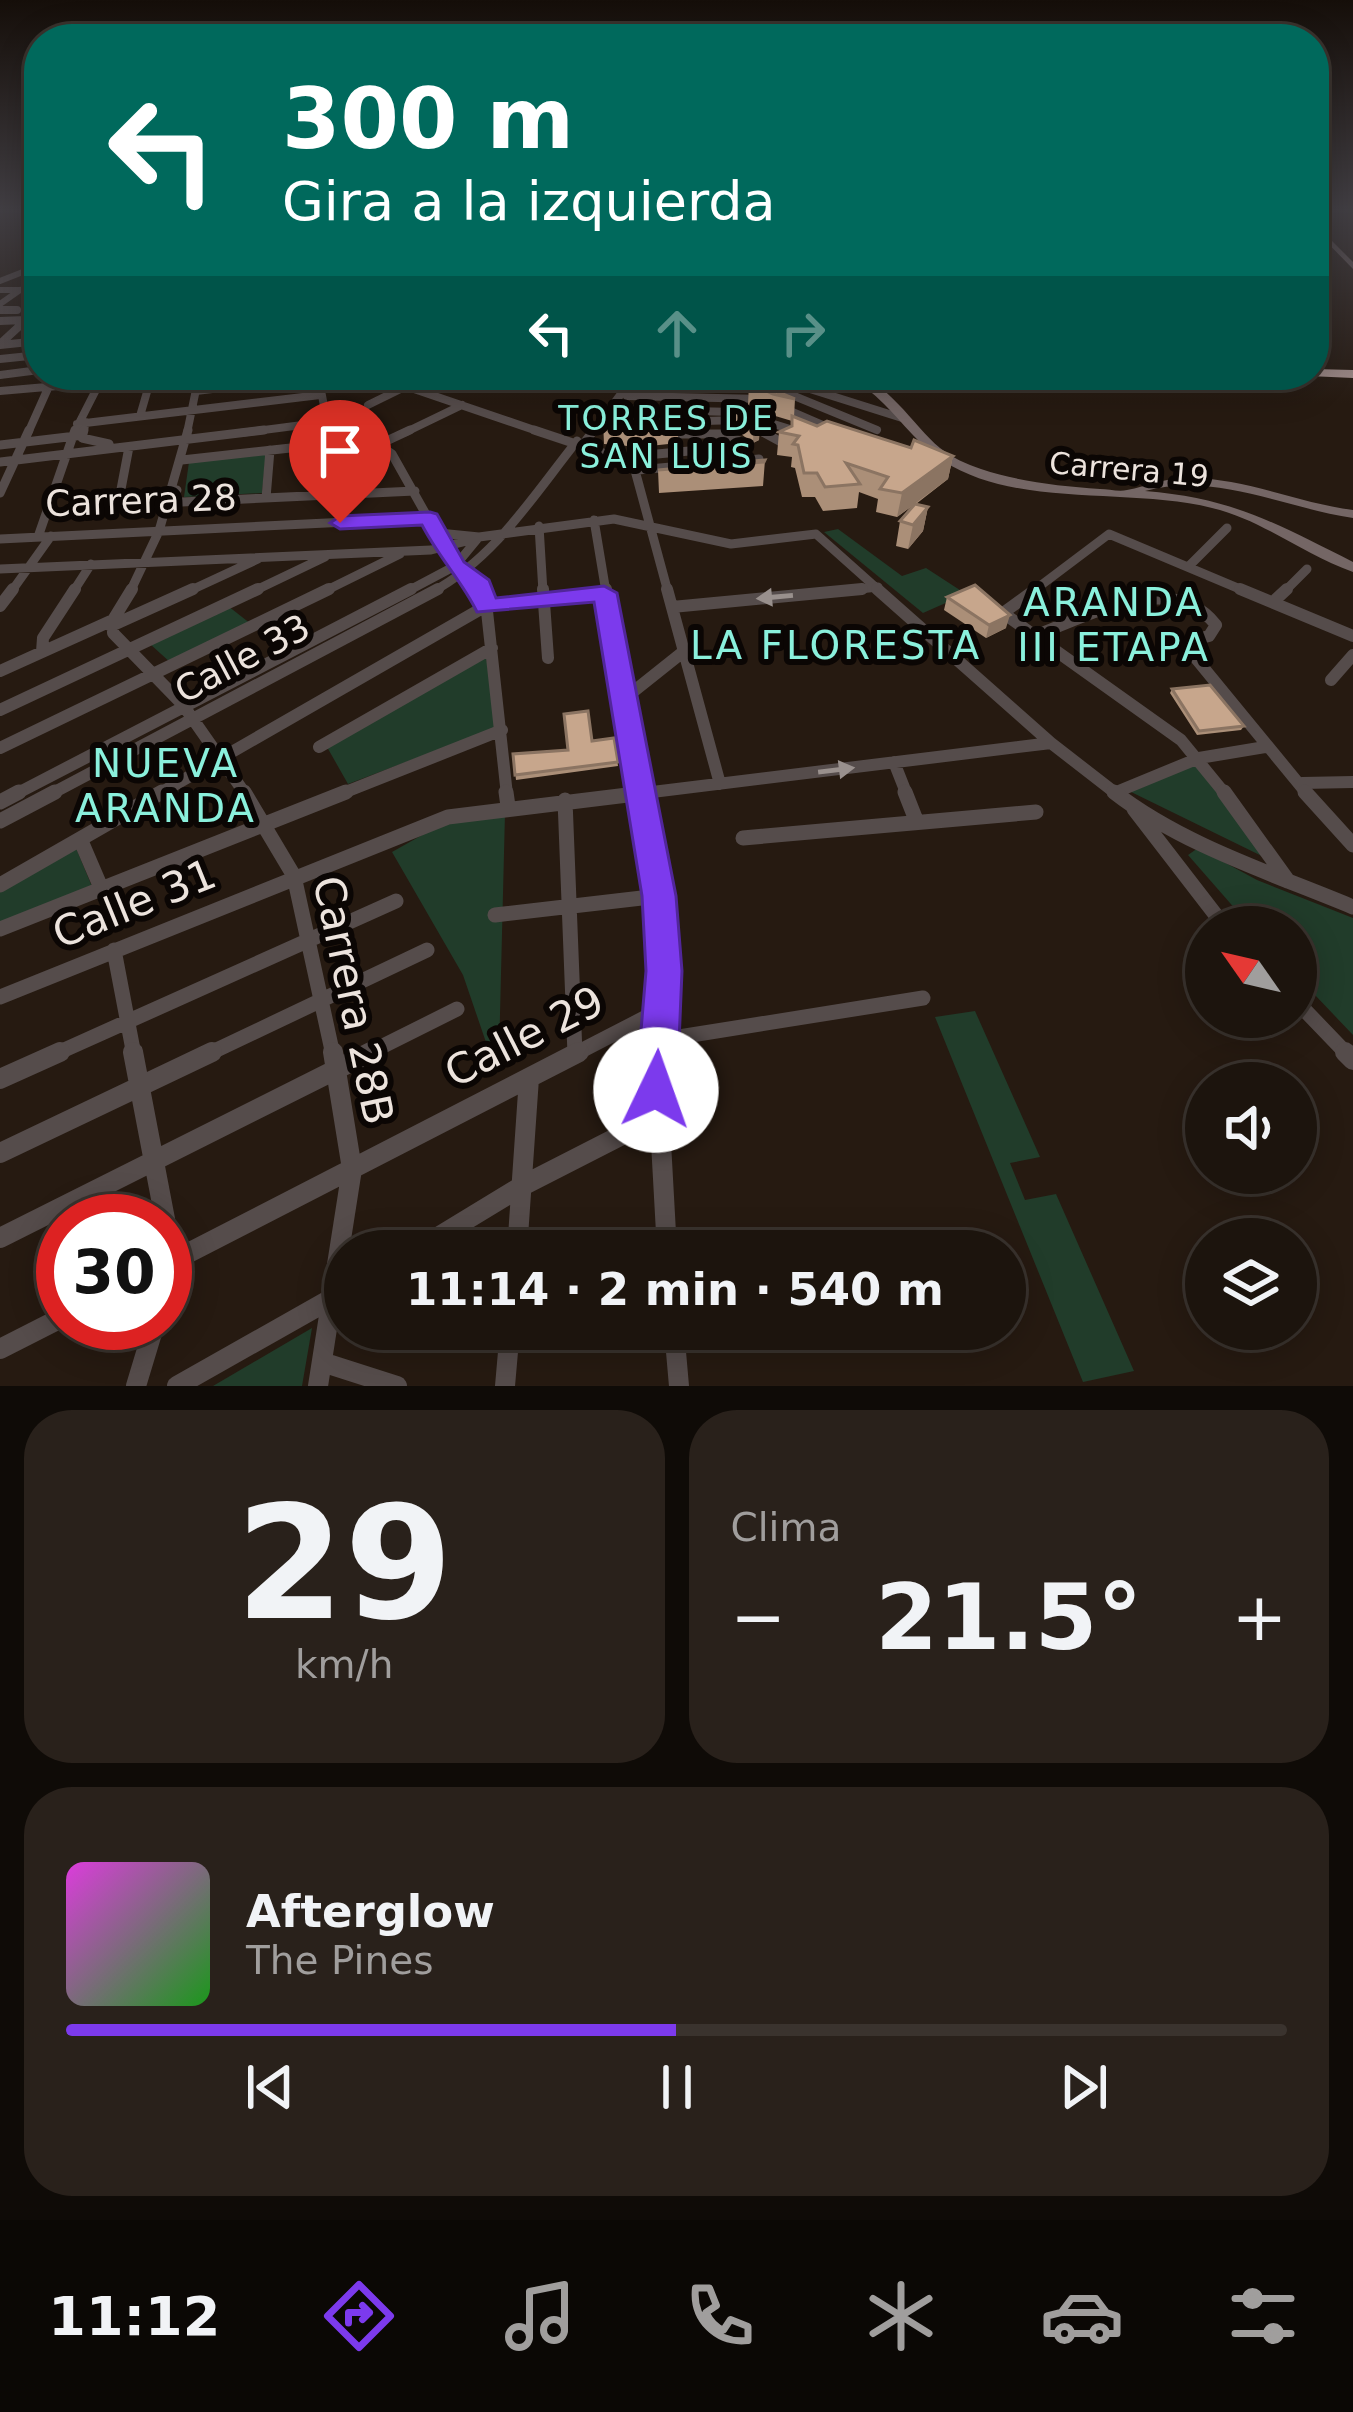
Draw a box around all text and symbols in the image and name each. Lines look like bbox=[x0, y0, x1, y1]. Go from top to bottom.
text: 300 m bbox=[282, 70, 574, 168]
icon: left bbox=[84, 72, 240, 228]
text: Gira a la izquierda bbox=[282, 170, 776, 233]
icon: left bbox=[518, 300, 584, 366]
icon: ahead bbox=[644, 300, 710, 366]
icon: right bbox=[770, 300, 836, 366]
district label: TORRES DE SAN LUIS bbox=[557, 399, 776, 476]
pin bbox=[289, 400, 391, 523]
icon: arrive bbox=[307, 418, 373, 484]
street label: Carrera 19 bbox=[1048, 445, 1210, 494]
street label: Carrera 28 bbox=[45, 477, 237, 524]
district label: ARANDA III ETAPA bbox=[1017, 580, 1211, 670]
one-way arrow bbox=[756, 588, 793, 607]
street label: Calle 33 bbox=[168, 606, 317, 711]
district label: LA FLORESTA bbox=[690, 623, 982, 668]
district label: NUEVA ARANDA bbox=[75, 741, 257, 831]
one-way arrow bbox=[818, 760, 856, 779]
street label: Calle 31 bbox=[46, 849, 223, 958]
street label: Carrera 28B bbox=[303, 872, 404, 1129]
north arrow bbox=[1185, 906, 1317, 1038]
map controls bbox=[1185, 906, 1317, 1350]
street label: Calle 29 bbox=[437, 976, 612, 1097]
position arrow bbox=[593, 1027, 719, 1153]
button: sound bbox=[1185, 1062, 1317, 1194]
speed limit sign: 30 bbox=[36, 1194, 192, 1350]
button: layers bbox=[1185, 1218, 1317, 1350]
text: 11:14 · 2 min · 540 m bbox=[406, 1263, 944, 1316]
text: 29 bbox=[236, 1473, 453, 1655]
text: Clima bbox=[731, 1505, 841, 1550]
text: 21.5° bbox=[875, 1565, 1142, 1670]
text: − bbox=[731, 1579, 786, 1656]
text: + bbox=[1232, 1579, 1287, 1656]
text: km/h bbox=[295, 1642, 393, 1687]
text: Afterglow bbox=[246, 1885, 495, 1938]
text: The Pines bbox=[246, 1938, 433, 1983]
icon: previous bbox=[237, 2054, 303, 2120]
icon: pause bbox=[644, 2054, 710, 2120]
icon: next bbox=[1051, 2054, 1117, 2120]
icon: directions bbox=[317, 2274, 401, 2358]
icon: music bbox=[498, 2274, 582, 2358]
icon: phone bbox=[678, 2274, 762, 2358]
icon: climate bbox=[859, 2274, 943, 2358]
icon: car bbox=[1040, 2274, 1124, 2358]
icon: filters bbox=[1221, 2274, 1305, 2358]
text: 11:12 bbox=[48, 2285, 220, 2348]

